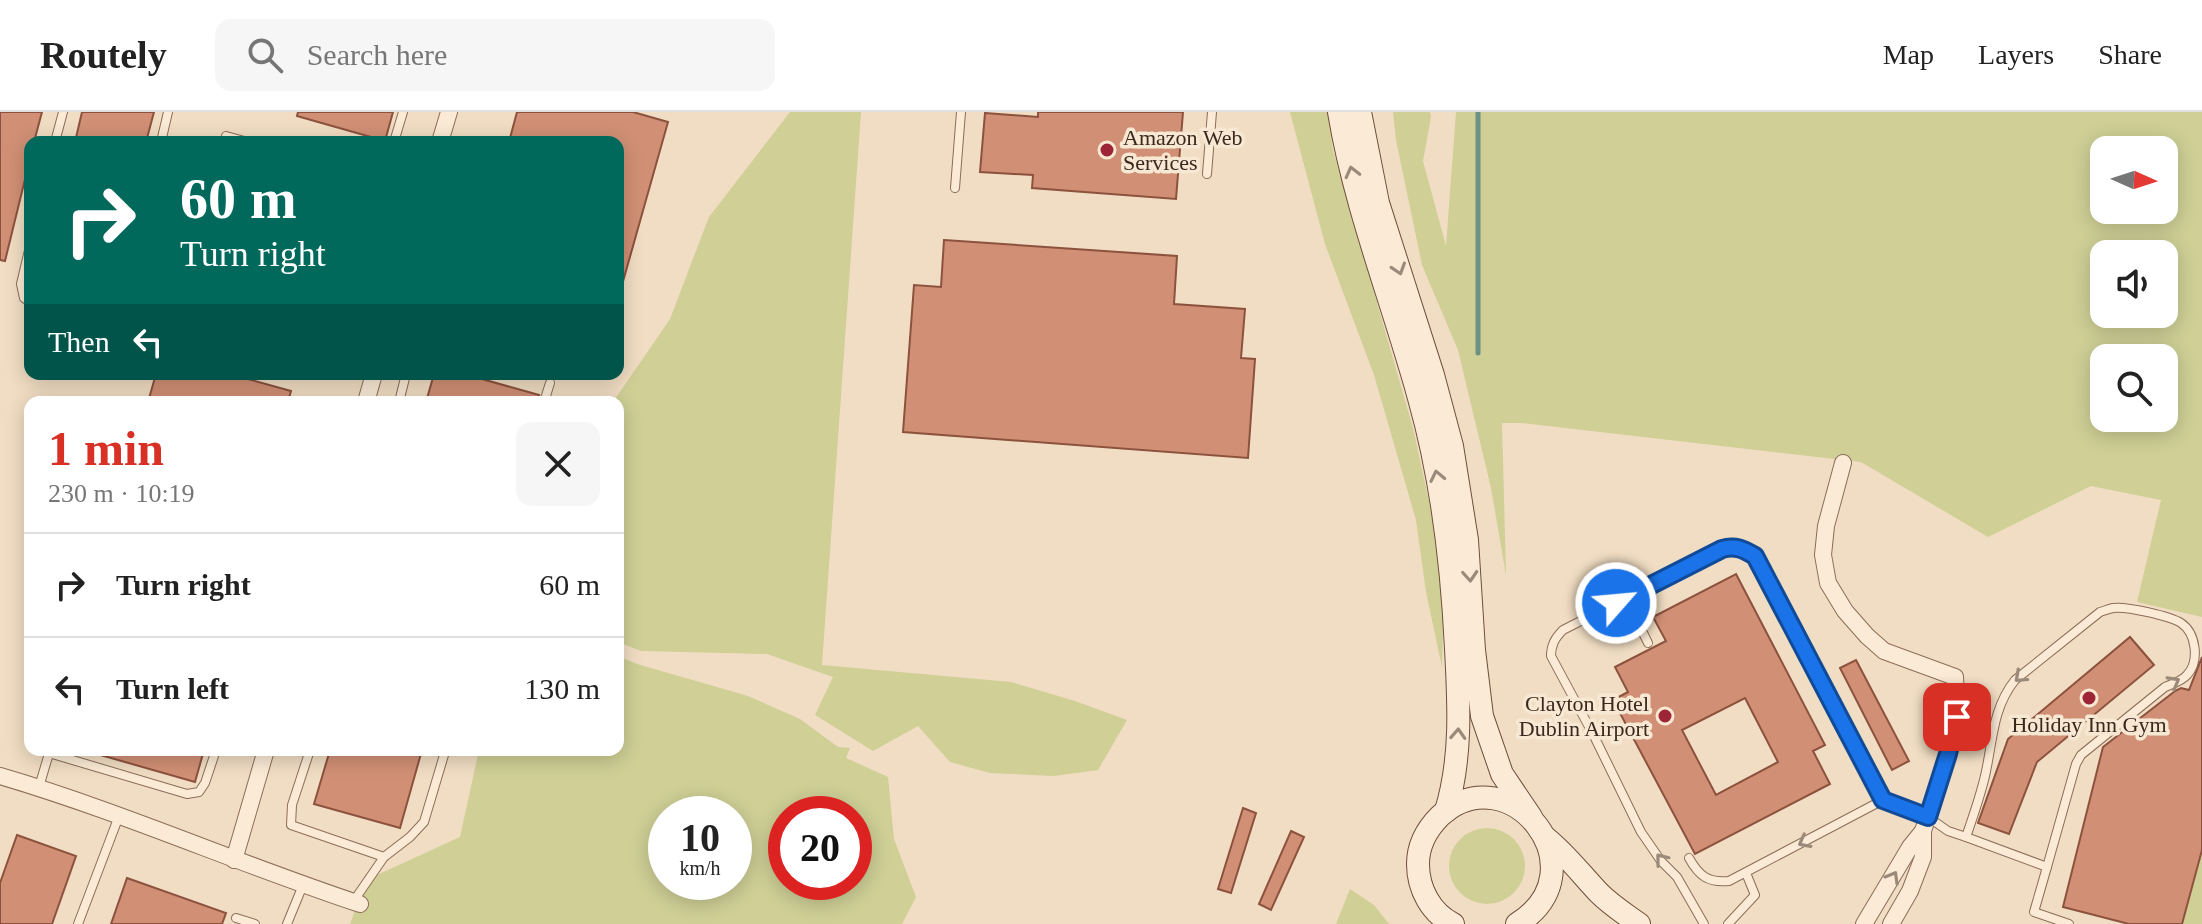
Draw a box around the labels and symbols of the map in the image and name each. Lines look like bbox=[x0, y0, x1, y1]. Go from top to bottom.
place label: Amazon Web Services bbox=[1123, 125, 1242, 175]
north arrow bbox=[2090, 136, 2178, 224]
marker: Amazon Web Services bbox=[1098, 141, 1116, 159]
one-way arrow bbox=[1345, 165, 1362, 179]
one-way arrow bbox=[1390, 262, 1406, 275]
one-way arrow bbox=[1429, 470, 1446, 483]
position arrow bbox=[1574, 561, 1658, 645]
one-way arrow bbox=[1461, 570, 1478, 583]
one-way arrow bbox=[2015, 668, 2029, 682]
one-way arrow bbox=[2165, 676, 2180, 692]
pin bbox=[1923, 683, 1991, 751]
marker: Holiday Inn Gym bbox=[2080, 689, 2098, 707]
place label: Clayton Hotel Dublin Airport bbox=[1519, 691, 1649, 741]
marker: Clayton Hotel Dublin Airport bbox=[1656, 707, 1674, 725]
place label: Holiday Inn Gym bbox=[2011, 712, 2167, 737]
one-way arrow bbox=[1450, 728, 1467, 740]
speed limit sign: 20 bbox=[768, 796, 872, 900]
one-way arrow bbox=[1798, 833, 1812, 848]
one-way arrow bbox=[1657, 853, 1671, 868]
one-way arrow bbox=[1883, 871, 1899, 886]

